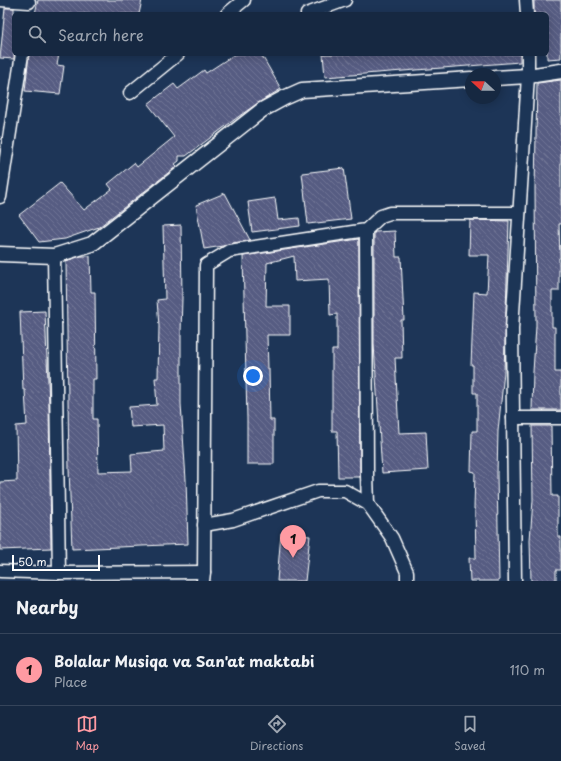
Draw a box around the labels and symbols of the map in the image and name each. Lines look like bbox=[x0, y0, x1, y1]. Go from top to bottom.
north arrow bbox=[465, 68, 501, 104]
your location bbox=[243, 366, 263, 386]
pin: 1 bbox=[280, 525, 306, 558]
scale bar bbox=[12, 553, 100, 572]

